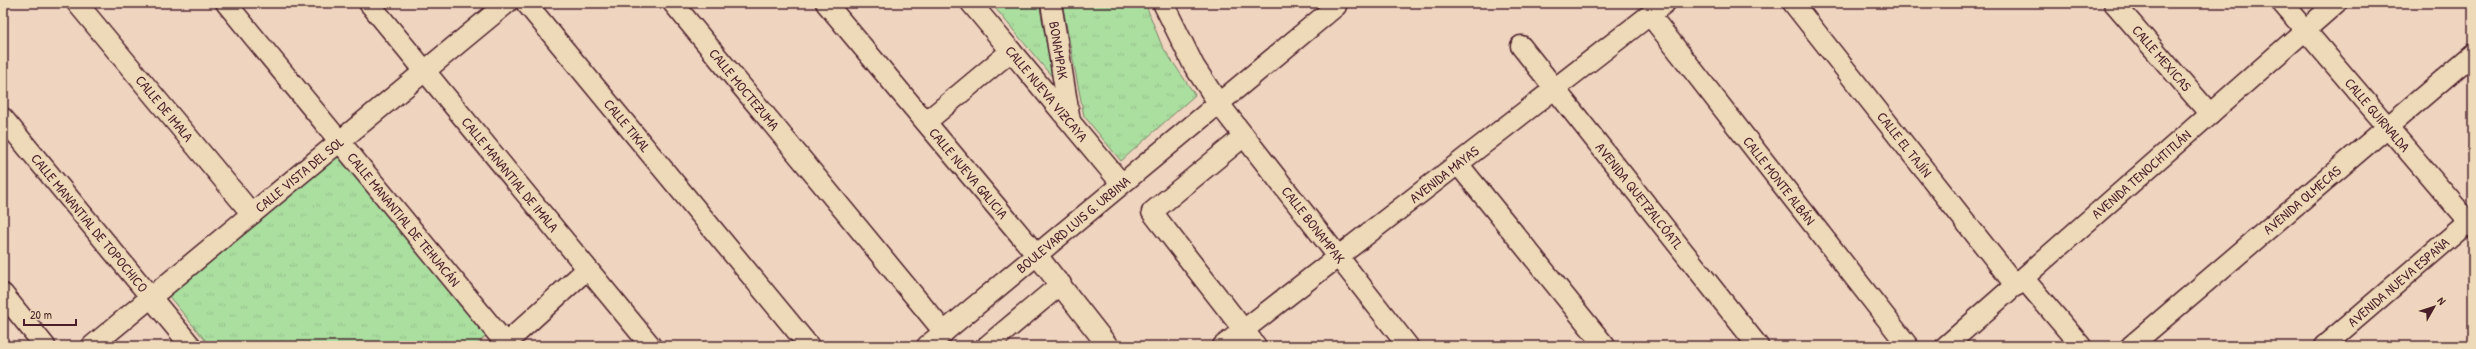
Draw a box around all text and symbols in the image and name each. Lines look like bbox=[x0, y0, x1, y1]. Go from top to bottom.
street label: BONAMPAK bbox=[1045, 20, 1073, 81]
street label: CALLE MEXICAS bbox=[2128, 21, 2196, 95]
street label: CALLE NUEVA VIZCAYA bbox=[1001, 41, 1093, 145]
street label: CALLE MOCTEZUMA bbox=[705, 44, 784, 134]
street label: CALLE DE IMALA bbox=[132, 71, 198, 146]
street label: CALLE GUIRNALDA bbox=[2341, 74, 2415, 156]
street label: CALLE TIKAL bbox=[600, 95, 655, 156]
street label: CALLE EL TAJÍN bbox=[1873, 107, 1937, 181]
street label: CALLE MANANTIAL DE IMALA bbox=[458, 113, 563, 236]
street label: CALLE NUEVA GALICIA bbox=[925, 123, 1013, 223]
street label: AVENIDA TENOCHTITLÁN bbox=[2087, 125, 2195, 223]
street label: CALLE VISTA DEL SOL bbox=[251, 132, 347, 216]
street label: CALLE MONTE ALBÁN bbox=[1739, 132, 1820, 229]
street label: AVENIDA QUETZALCÓATL bbox=[1592, 138, 1688, 253]
street label: AVENIDA MAYAS bbox=[1405, 141, 1483, 207]
street label: CALLE MANANTIAL DE TEHUACÁN bbox=[343, 148, 465, 290]
street label: CALLE MANANTIAL DE TOPOCHICO bbox=[27, 149, 153, 296]
street label: AVENIDA OLMECAS bbox=[2259, 160, 2345, 238]
street label: BOULEVARD LUIS G. URBINA bbox=[1012, 171, 1134, 277]
street label: CALLE BONAMPAK bbox=[1278, 182, 1350, 267]
street label: AVENIDA NUEVA ESPAÑA bbox=[2344, 234, 2452, 330]
north arrow bbox=[2414, 287, 2454, 327]
scale bar bbox=[24, 301, 76, 327]
text: 20 m bbox=[30, 306, 52, 323]

